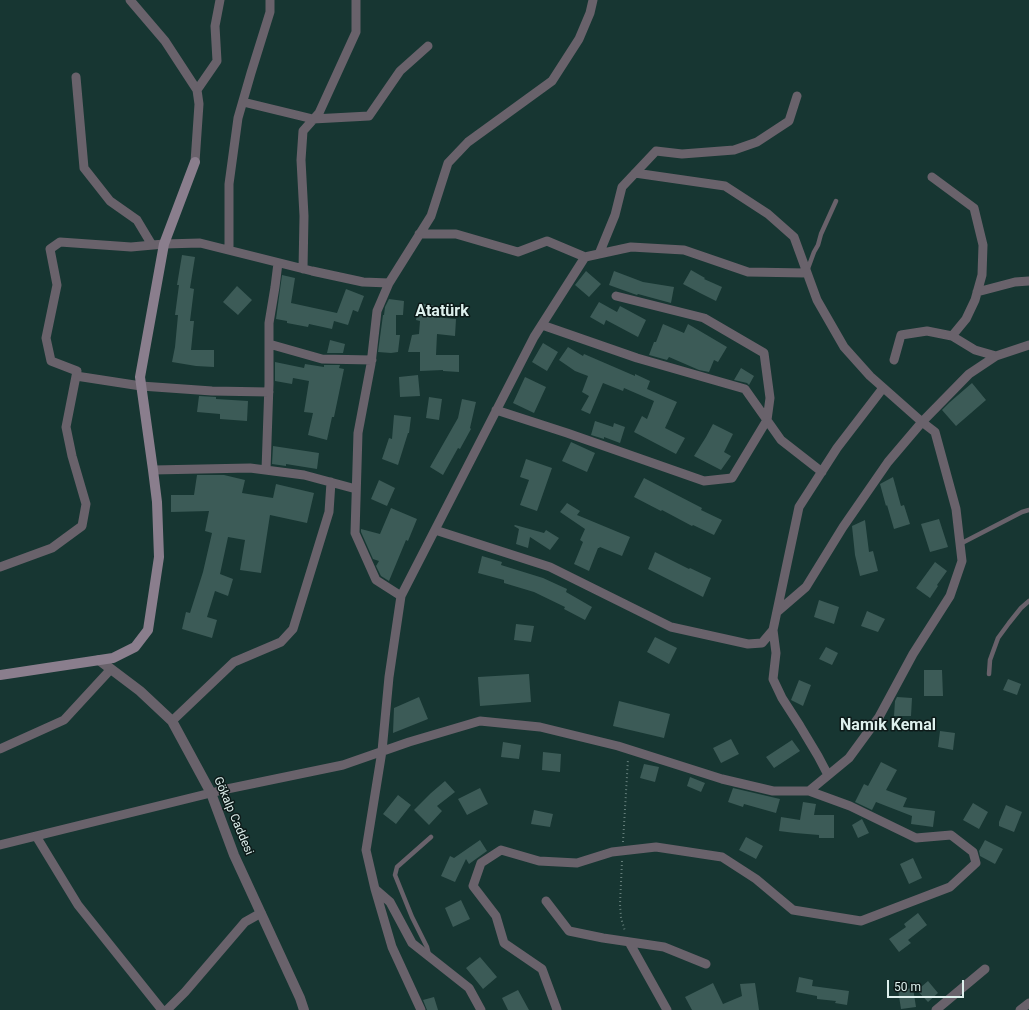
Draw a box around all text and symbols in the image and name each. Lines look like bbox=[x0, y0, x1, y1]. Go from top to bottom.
district label: Atatürk bbox=[415, 302, 469, 322]
district label: Namık Kemal bbox=[840, 716, 936, 736]
street label: Gökalp Caddesi bbox=[210, 775, 256, 857]
scale bar bbox=[889, 972, 966, 998]
text: 50 m bbox=[894, 980, 921, 994]

